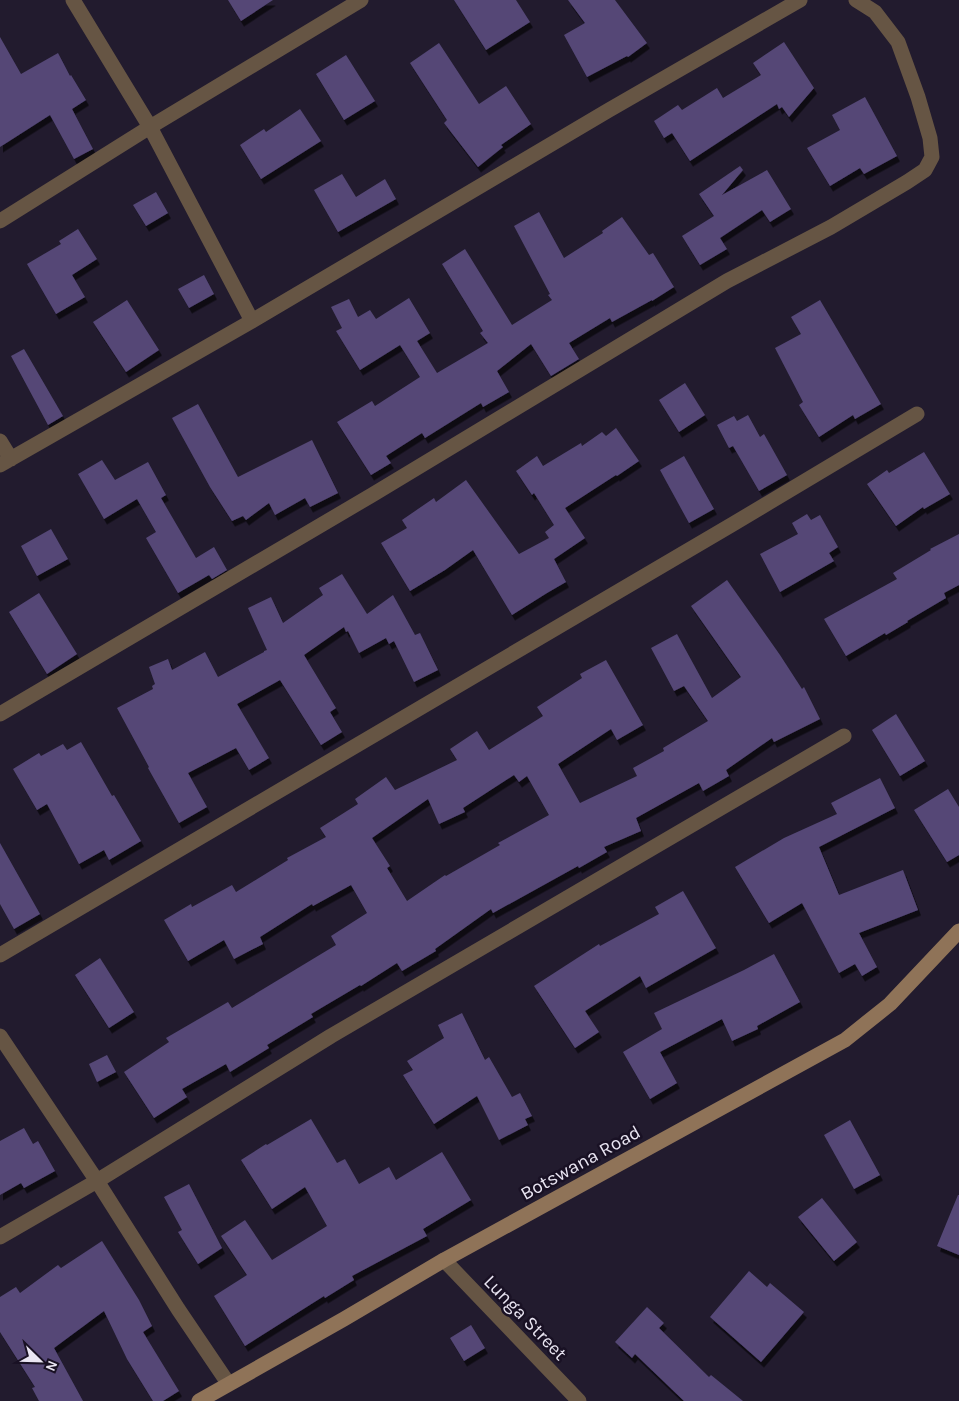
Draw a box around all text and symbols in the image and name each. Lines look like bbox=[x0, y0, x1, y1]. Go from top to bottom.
street label: Botswana Road bbox=[517, 1121, 644, 1205]
street label: Lunga Street bbox=[479, 1271, 571, 1365]
north arrow bbox=[15, 1336, 65, 1386]
text: N bbox=[42, 1358, 61, 1374]

